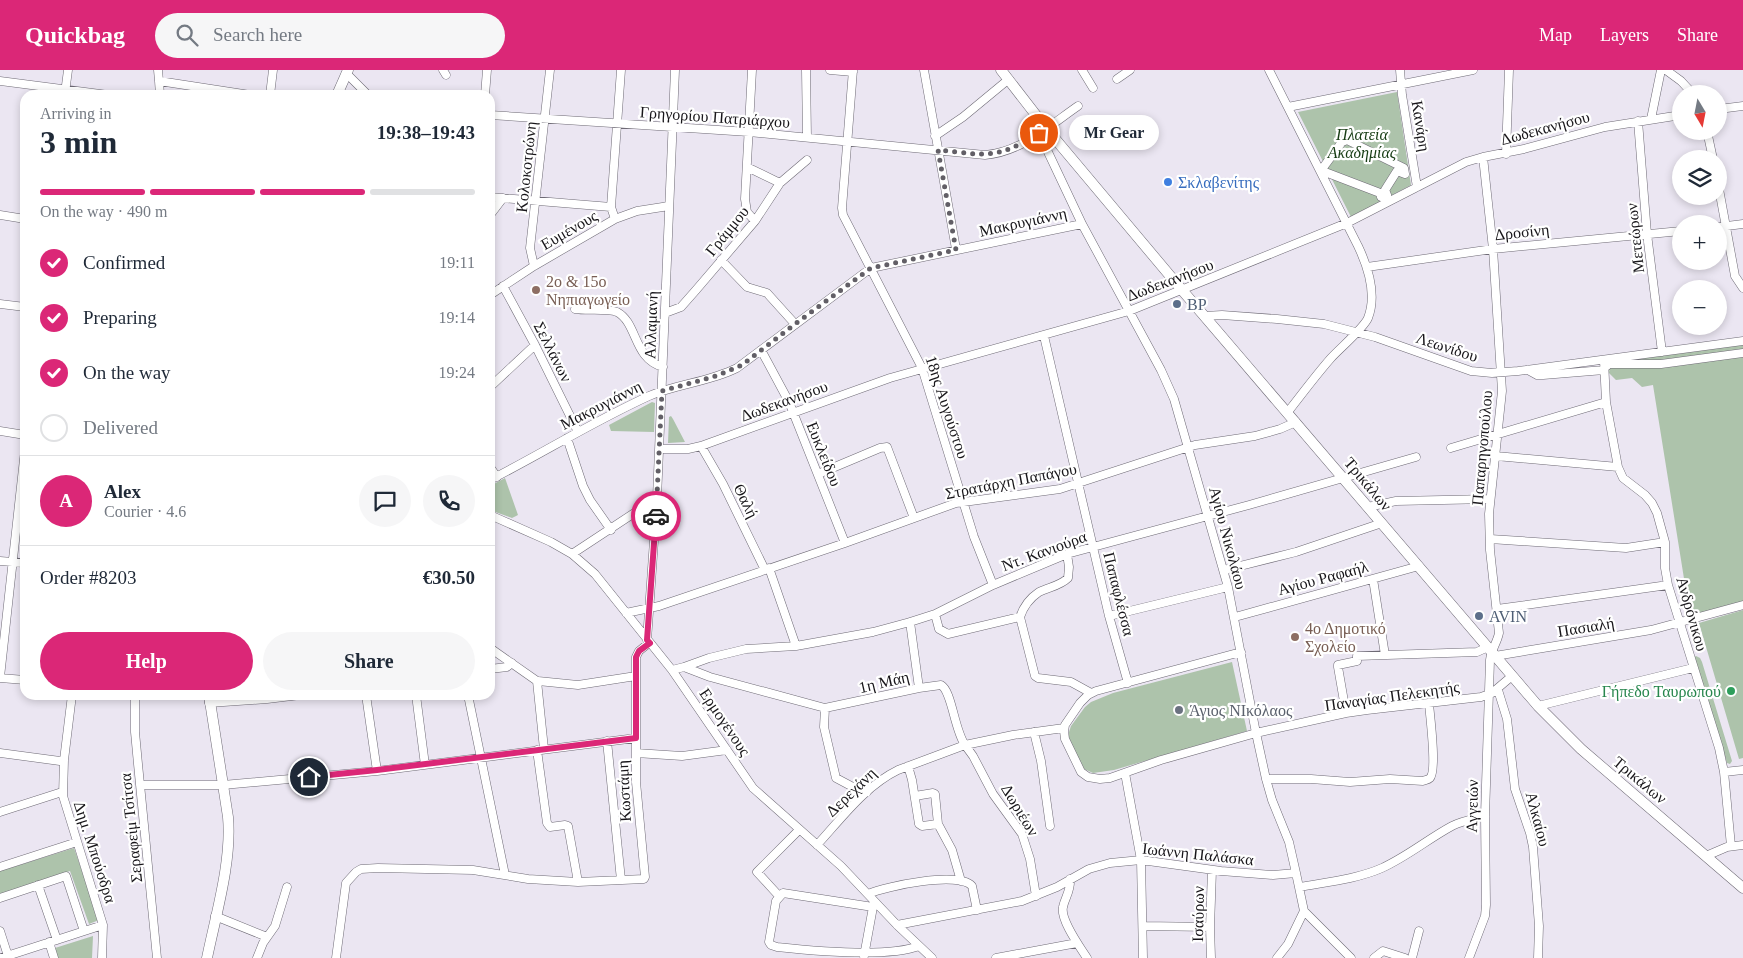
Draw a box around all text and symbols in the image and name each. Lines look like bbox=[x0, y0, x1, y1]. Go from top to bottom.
search box bbox=[155, 13, 505, 58]
icon: search bbox=[173, 21, 201, 49]
text: Quickbag bbox=[25, 22, 125, 48]
text: Search here bbox=[213, 24, 302, 45]
text: Map bbox=[1539, 25, 1572, 45]
text: Layers bbox=[1600, 25, 1649, 45]
text: Share bbox=[1677, 25, 1718, 45]
north arrow bbox=[1672, 85, 1728, 140]
map controls bbox=[1672, 85, 1727, 335]
street label: Κανάρη bbox=[1408, 99, 1433, 153]
street label: Γρηγορίου Πατριάρχου bbox=[639, 103, 791, 132]
text: Arriving in bbox=[40, 105, 112, 122]
street label: Δωδεκανήσου bbox=[1499, 108, 1592, 149]
pin bbox=[1018, 112, 1060, 154]
callout: Mr Gear bbox=[1069, 116, 1159, 150]
icon: bag bbox=[1025, 119, 1053, 147]
street label: Κολοκοτρώνη bbox=[513, 121, 540, 214]
text: 19:38–19:43 bbox=[377, 122, 475, 143]
text: 3 min bbox=[40, 124, 117, 160]
text: Mr Gear bbox=[1084, 124, 1144, 141]
park label: Πλατεία Ακαδημίας bbox=[1327, 126, 1397, 162]
button: layers bbox=[1672, 150, 1727, 205]
place label: Σκλαβενίτης bbox=[1178, 174, 1260, 192]
marker: Σκλαβενίτης bbox=[1162, 176, 1174, 188]
street label: Μετεώρων bbox=[1623, 202, 1648, 274]
text: On the way · 490 m bbox=[40, 203, 168, 220]
street label: Γράμμου bbox=[702, 203, 753, 260]
street label: Μακρυγιάννη bbox=[978, 204, 1069, 241]
street label: Ευμένους bbox=[538, 207, 601, 254]
button: + bbox=[1672, 215, 1727, 270]
street label: Δροσίνη bbox=[1494, 221, 1550, 244]
icon: check bbox=[40, 249, 68, 277]
text: Confirmed bbox=[83, 252, 165, 273]
text: 19:11 bbox=[439, 254, 475, 271]
street label: Δωδεκανήσου bbox=[1124, 256, 1216, 305]
place label: 2ο & 15ο Νηπιαγωγείο bbox=[546, 273, 630, 309]
button: − bbox=[1672, 280, 1727, 335]
marker: 2ο & 15ο Νηπιαγωγείο bbox=[530, 284, 542, 296]
street label: Αλλαμανή bbox=[641, 291, 662, 359]
place label: BP bbox=[1187, 296, 1207, 313]
marker: BP bbox=[1171, 298, 1183, 310]
icon: check bbox=[40, 304, 68, 332]
text: Preparing bbox=[83, 307, 157, 328]
text: 19:14 bbox=[439, 309, 475, 326]
street label: Σελλάνων bbox=[531, 319, 575, 385]
street label: Λεωνίδου bbox=[1414, 329, 1480, 365]
street label: 18ης Αυγούστου bbox=[921, 353, 972, 461]
icon: check bbox=[40, 359, 68, 387]
text: On the way bbox=[83, 362, 171, 383]
text: 19:24 bbox=[439, 364, 475, 381]
street label: Μακρυγιάννη bbox=[557, 377, 645, 434]
street label: Δωδεκανήσου bbox=[738, 377, 830, 426]
street label: Παπαρηγοπούλου bbox=[1468, 390, 1497, 506]
text: Delivered bbox=[83, 417, 158, 438]
street label: Ευκλείδου bbox=[803, 419, 845, 489]
street label: Τρικάλων bbox=[1340, 454, 1395, 515]
street label: Στρατάρχη Παπάγου bbox=[944, 460, 1078, 503]
button: chat bbox=[359, 475, 411, 527]
button: phone bbox=[423, 475, 475, 527]
text: Alex bbox=[104, 481, 141, 502]
street label: Θαλή bbox=[730, 481, 762, 521]
street label: Αγίου Νικολάου bbox=[1205, 485, 1250, 591]
text: A bbox=[59, 490, 73, 511]
courier bbox=[631, 491, 681, 541]
icon: car bbox=[642, 502, 670, 530]
text: Courier · 4.6 bbox=[104, 503, 186, 520]
street label: Ντ. Κανιούρα bbox=[999, 528, 1090, 575]
street label: Παπαφλέσσα bbox=[1099, 550, 1138, 638]
street label: Αγίου Ραφαήλ bbox=[1276, 558, 1370, 599]
text: Order #8203 bbox=[40, 567, 137, 588]
text: €30.50 bbox=[423, 567, 475, 588]
street label: Ανδρόνικου bbox=[1672, 575, 1711, 653]
place label: AVIN bbox=[1489, 608, 1527, 625]
marker: AVIN bbox=[1473, 610, 1485, 622]
street label: Πασιαλή bbox=[1556, 614, 1616, 641]
place label: 4ο Δημοτικό Σχολείο bbox=[1305, 620, 1386, 656]
marker: 4ο Δημοτικό Σχολείο bbox=[1289, 631, 1301, 643]
button: Help bbox=[40, 632, 253, 690]
button: Share bbox=[263, 632, 475, 690]
street label: 1η Μάη bbox=[857, 668, 911, 697]
street label: Παναγίας Πελεκητής bbox=[1323, 678, 1461, 715]
place label: Γήπεδο Ταυρωπού bbox=[1602, 683, 1721, 701]
street label: Ερμογένους bbox=[695, 685, 754, 760]
marker: Γήπεδο Ταυρωπού bbox=[1725, 685, 1737, 697]
place label: Άγιος ΝΙκόλαος bbox=[1189, 702, 1293, 720]
marker: Άγιος ΝΙκόλαος bbox=[1173, 704, 1185, 716]
street label: Τρικάλων bbox=[1609, 753, 1670, 808]
pin bbox=[288, 756, 330, 798]
street label: Κωστάμη bbox=[614, 760, 635, 822]
icon: home bbox=[295, 763, 323, 791]
street label: Δερεχάνη bbox=[823, 764, 880, 821]
street label: Σεραφείμ Τσίτσα bbox=[117, 772, 146, 884]
street label: Αγγειών bbox=[1463, 779, 1482, 833]
street label: Δωριέων bbox=[997, 781, 1042, 840]
street label: Αλκαίου bbox=[1523, 790, 1553, 848]
street label: Δημ. Μπούσδρα bbox=[70, 799, 120, 906]
street label: Ιωάννη Παλάσκα bbox=[1141, 840, 1255, 869]
street label: Ισαύρων bbox=[1189, 886, 1208, 942]

